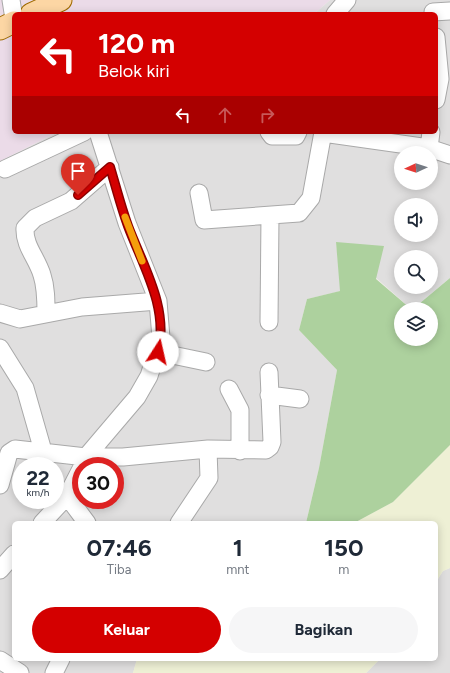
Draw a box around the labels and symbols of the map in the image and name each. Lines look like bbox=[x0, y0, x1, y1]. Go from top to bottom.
north arrow bbox=[394, 146, 438, 190]
pin bbox=[61, 154, 95, 195]
position arrow bbox=[137, 331, 179, 373]
speed limit sign: 30 bbox=[72, 457, 124, 509]

